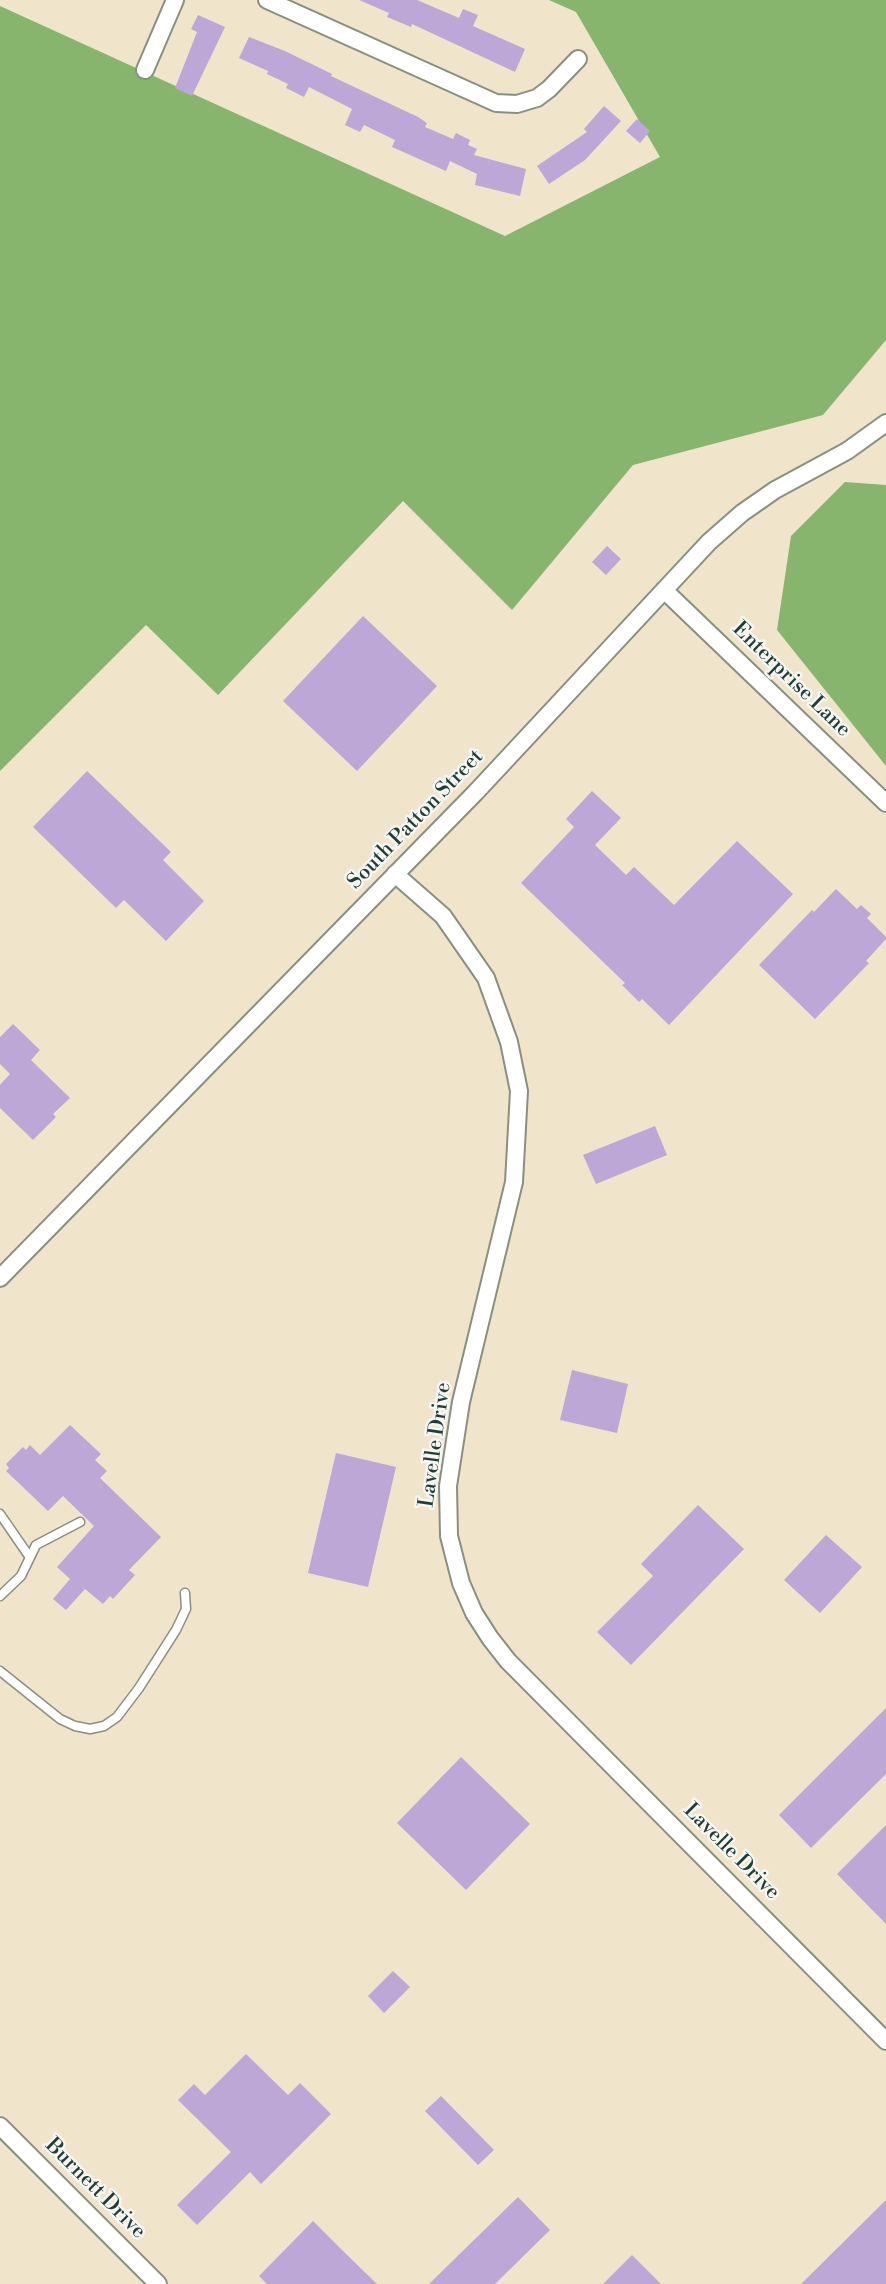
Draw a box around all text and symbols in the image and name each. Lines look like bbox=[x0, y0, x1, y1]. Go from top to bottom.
street label: Enterprise Lane bbox=[727, 617, 855, 743]
street label: South Patton Street bbox=[343, 745, 489, 895]
street label: Lavelle Drive bbox=[415, 1381, 457, 1509]
street label: Lavelle Drive bbox=[678, 1799, 784, 1905]
street label: Burnett Drive bbox=[39, 2133, 151, 2245]

